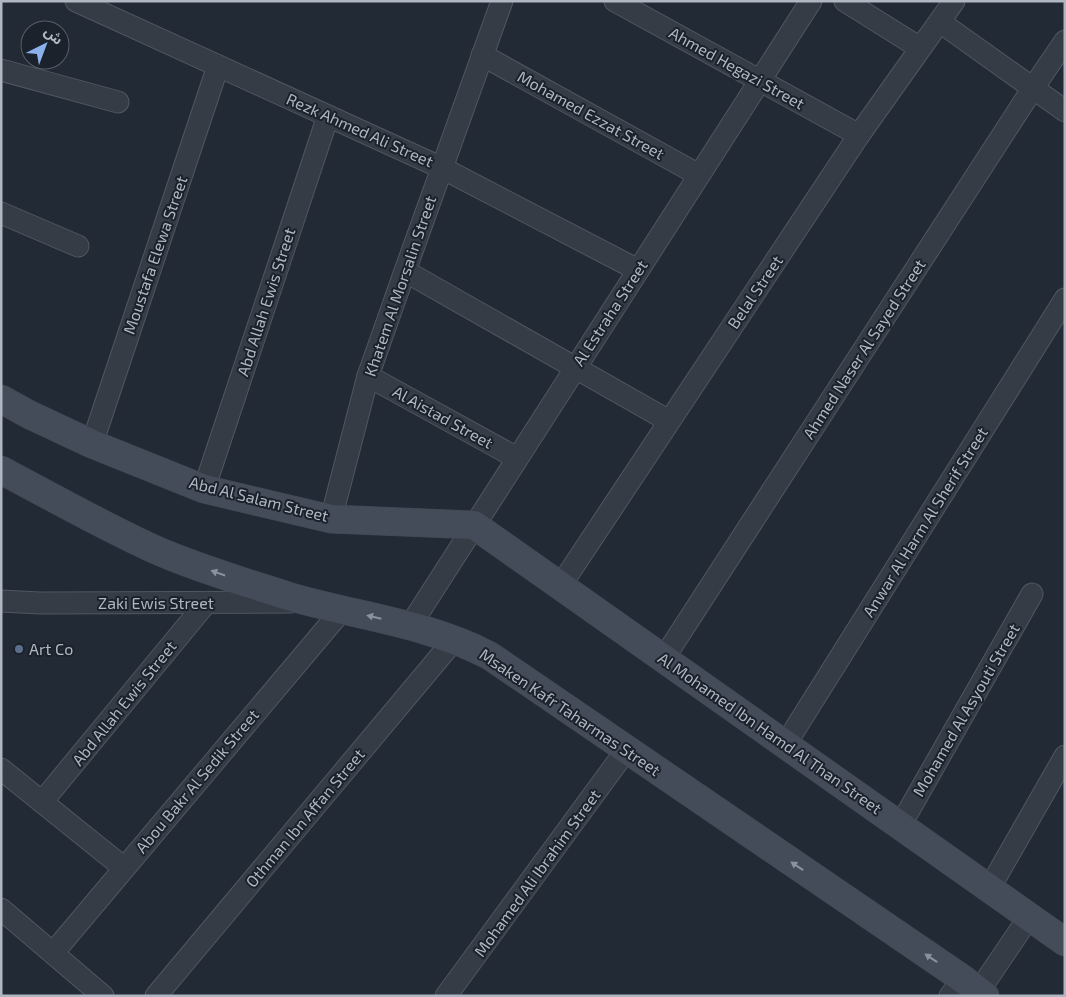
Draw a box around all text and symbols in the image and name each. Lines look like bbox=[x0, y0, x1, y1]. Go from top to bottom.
north arrow bbox=[20, 20, 70, 70]
text: ش bbox=[41, 22, 67, 48]
street label: Ahmed Hegazi Street bbox=[666, 22, 808, 113]
street label: Mohamed Ezzat Street bbox=[515, 66, 668, 163]
street label: Rezk Ahmed Ali Street bbox=[284, 89, 437, 170]
street label: Moustafa Elewa Street bbox=[119, 173, 191, 336]
street label: Khatem Al Morsalin Street bbox=[360, 193, 439, 379]
street label: Abd Allah Ewis Street bbox=[233, 225, 298, 378]
street label: Belal Street bbox=[723, 251, 786, 332]
street label: Ahmed Naser Al Sayed Street bbox=[798, 255, 929, 442]
street label: Al Estraha Street bbox=[568, 256, 651, 369]
street label: Al Aistad Street bbox=[390, 381, 497, 452]
street label: Anwar Al Harm Al Sherif Street bbox=[858, 423, 991, 620]
street label: Abd Al Salam Street bbox=[188, 472, 331, 525]
one-way arrow bbox=[210, 569, 225, 576]
street label: Zaki Ewis Street bbox=[98, 593, 214, 612]
one-way arrow bbox=[366, 613, 381, 621]
street label: Mohamed Al Asyouti Street bbox=[908, 620, 1023, 800]
street label: Abd Allah Ewis Street bbox=[68, 637, 180, 769]
place label: Art Co bbox=[29, 639, 73, 658]
marker: Art Co bbox=[13, 643, 25, 655]
street label: Msaken Kafr Taharmas Street bbox=[476, 644, 664, 779]
street label: Al Mohamed Ibn Hamd Al Than Street bbox=[655, 648, 886, 817]
street label: Abou Bakr Al Sedik Street bbox=[131, 705, 262, 856]
street label: Othman Ibn Affan Street bbox=[241, 745, 368, 891]
street label: Mohamed Ali Ibrahim Street bbox=[469, 785, 604, 960]
one-way arrow bbox=[790, 861, 804, 871]
one-way arrow bbox=[924, 953, 938, 962]

